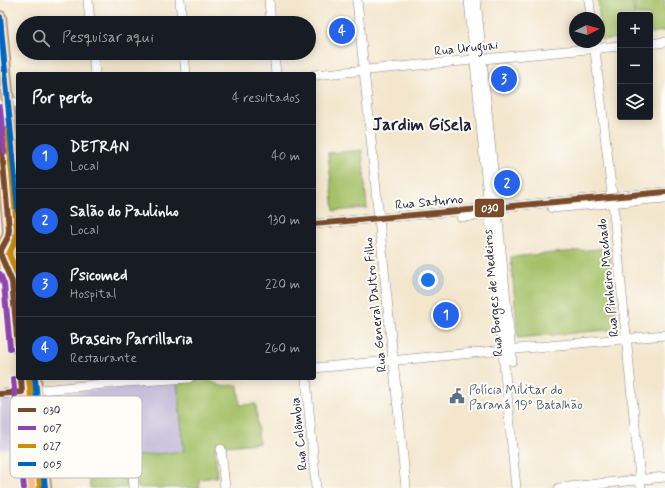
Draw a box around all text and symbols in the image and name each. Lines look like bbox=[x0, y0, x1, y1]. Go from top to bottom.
north arrow bbox=[569, 12, 605, 48]
map controls bbox=[617, 12, 653, 120]
button: + bbox=[617, 12, 653, 48]
search box bbox=[16, 16, 316, 60]
pin: 4 bbox=[329, 16, 355, 46]
icon: search bbox=[30, 27, 52, 49]
text: Pesquisar aqui bbox=[62, 28, 154, 48]
street label: Rua Uruguai bbox=[433, 37, 499, 62]
button: − bbox=[617, 48, 653, 84]
pin: 3 bbox=[491, 64, 517, 94]
button: layers bbox=[617, 84, 653, 120]
text: Por perto bbox=[32, 87, 93, 109]
text: 4 resultados bbox=[232, 90, 300, 107]
district label: Jardim Gisela bbox=[372, 114, 472, 136]
text: DETRAN bbox=[70, 138, 129, 158]
text: 1 bbox=[42, 148, 48, 165]
text: 40 m bbox=[271, 148, 300, 165]
text: Local bbox=[70, 158, 99, 175]
pin: 2 bbox=[494, 168, 520, 198]
street label: Rua Saturno bbox=[394, 191, 464, 214]
line badge: 030 bbox=[474, 198, 505, 218]
text: Salão do Paulinho bbox=[70, 202, 179, 222]
text: 030 bbox=[481, 202, 499, 216]
text: 2 bbox=[42, 212, 48, 229]
text: 130 m bbox=[267, 212, 300, 229]
street label: Rua Pinheiro Machado bbox=[594, 218, 623, 338]
text: Local bbox=[70, 222, 99, 239]
street label: Rua Borges de Medeiros bbox=[479, 228, 509, 357]
street label: Rua General Daltro Filho bbox=[360, 236, 391, 373]
text: Psicomed bbox=[70, 266, 128, 286]
your location bbox=[418, 270, 438, 290]
text: 3 bbox=[42, 276, 48, 293]
text: 220 m bbox=[265, 276, 300, 293]
text: Hospital bbox=[70, 286, 116, 303]
pin: 1 bbox=[433, 300, 459, 330]
text: Braseiro Parrillaria bbox=[70, 330, 193, 350]
text: 4 bbox=[41, 340, 49, 357]
text: 260 m bbox=[265, 340, 300, 357]
text: Restaurante bbox=[70, 350, 137, 367]
place label: Polícia Militar do Paraná 19º Batalhão bbox=[469, 382, 583, 414]
public building icon: Polícia Militar do Paraná 19º Batalhão bbox=[448, 387, 466, 405]
legend bbox=[10, 396, 142, 478]
street label: Rua Colômbia bbox=[287, 396, 312, 471]
text: 030 bbox=[43, 404, 60, 418]
text: 007 bbox=[43, 422, 62, 436]
text: 027 bbox=[43, 440, 61, 454]
text: 005 bbox=[43, 458, 62, 472]

